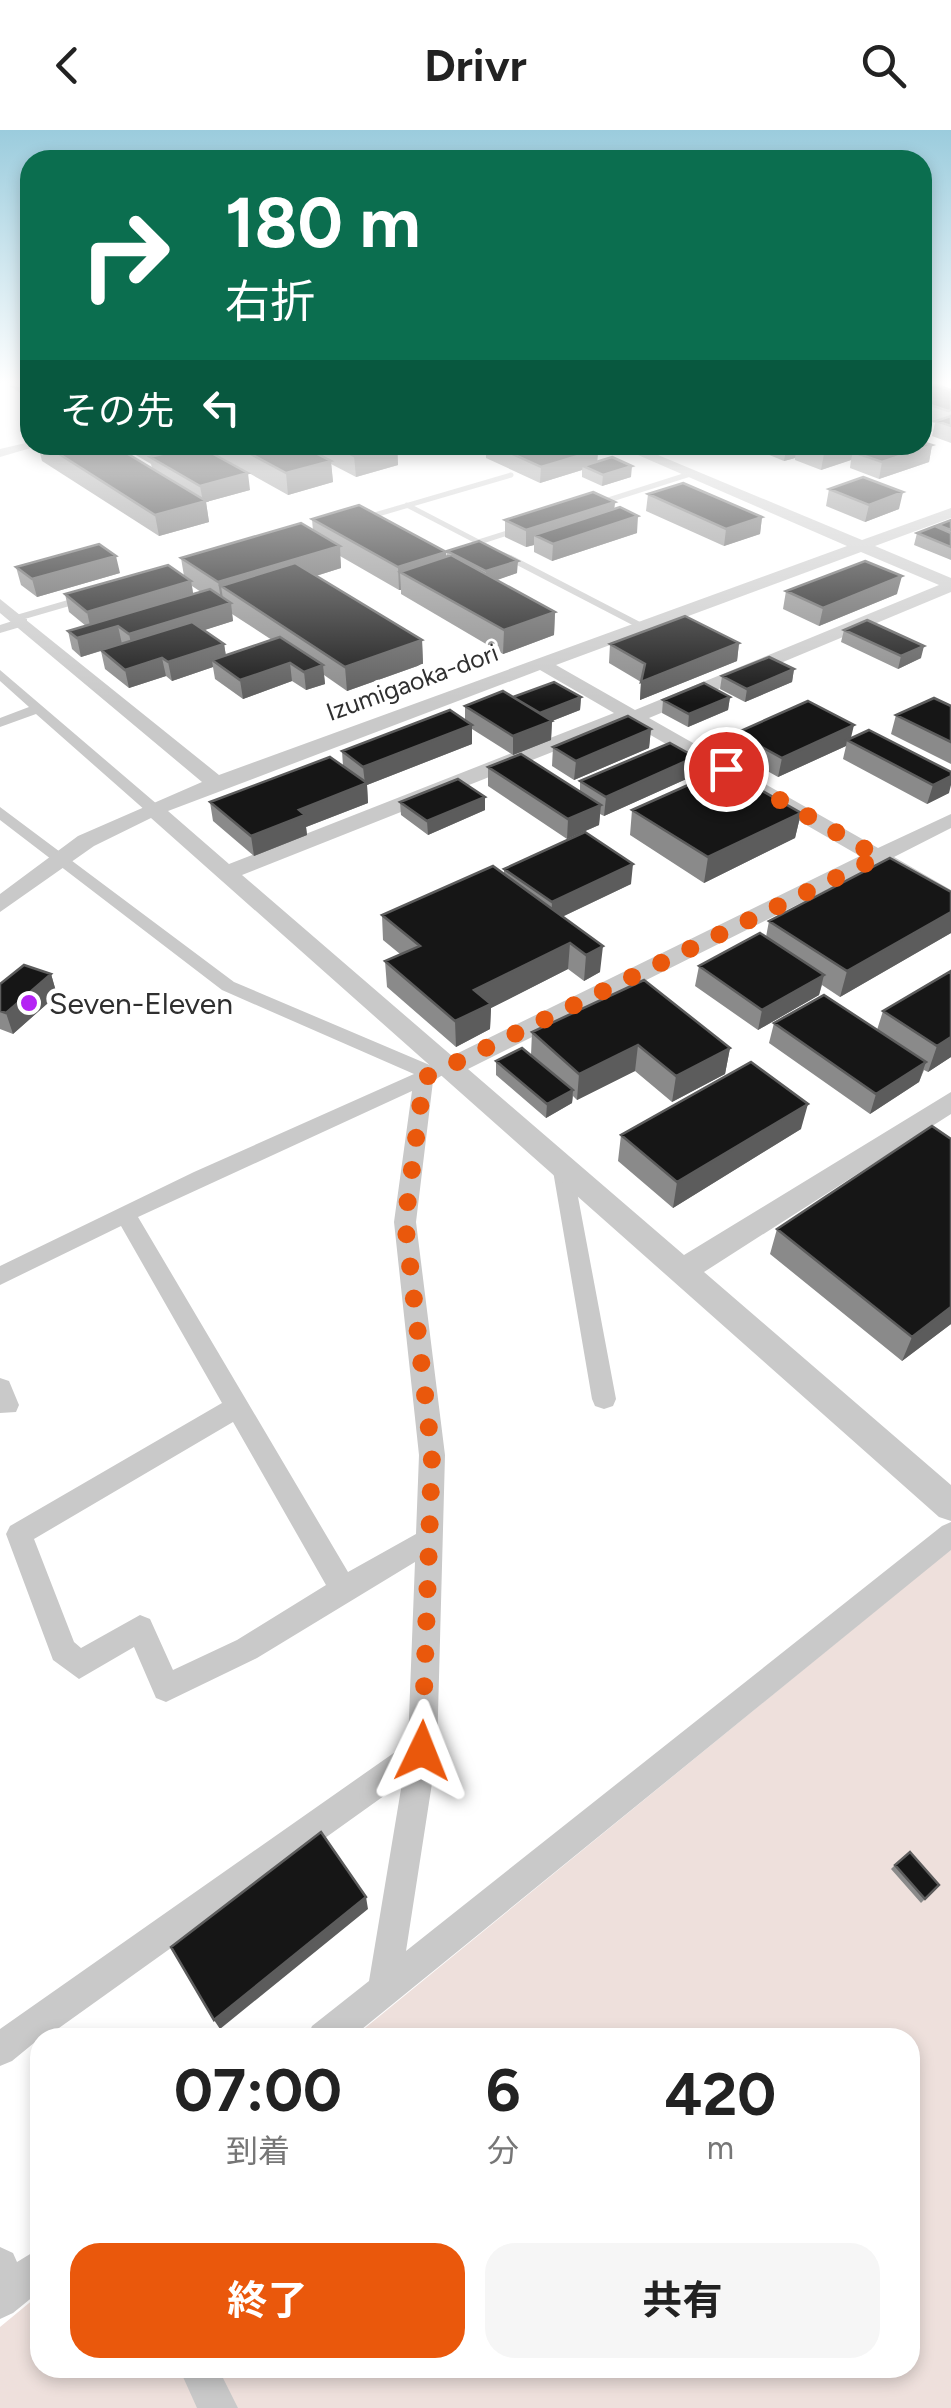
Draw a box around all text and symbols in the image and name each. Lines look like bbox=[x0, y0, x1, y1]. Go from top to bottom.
icon: back bbox=[40, 38, 95, 93]
text: Drivr bbox=[424, 38, 527, 92]
icon: search bbox=[856, 38, 911, 93]
text: 180 m bbox=[225, 180, 420, 265]
icon: right bbox=[60, 190, 190, 320]
text: 右折 bbox=[225, 274, 315, 328]
icon: left bbox=[194, 380, 249, 435]
text: その先 bbox=[60, 388, 174, 434]
street label: Izumigaoka-dori bbox=[322, 637, 502, 727]
pin bbox=[684, 727, 769, 812]
icon: arrive bbox=[699, 742, 754, 797]
place label: Seven-Eleven bbox=[49, 985, 233, 1022]
marker: Seven-Eleven bbox=[18, 992, 40, 1014]
position arrow bbox=[370, 1699, 474, 1803]
text: 07:00 bbox=[174, 2054, 342, 2126]
text: 6 bbox=[486, 2054, 521, 2126]
text: 420 bbox=[665, 2058, 776, 2130]
text: m bbox=[707, 2129, 734, 2167]
text: 到着 bbox=[226, 2132, 290, 2170]
text: 分 bbox=[487, 2132, 519, 2170]
button: 終了 bbox=[70, 2243, 465, 2358]
button: 共有 bbox=[485, 2243, 880, 2358]

